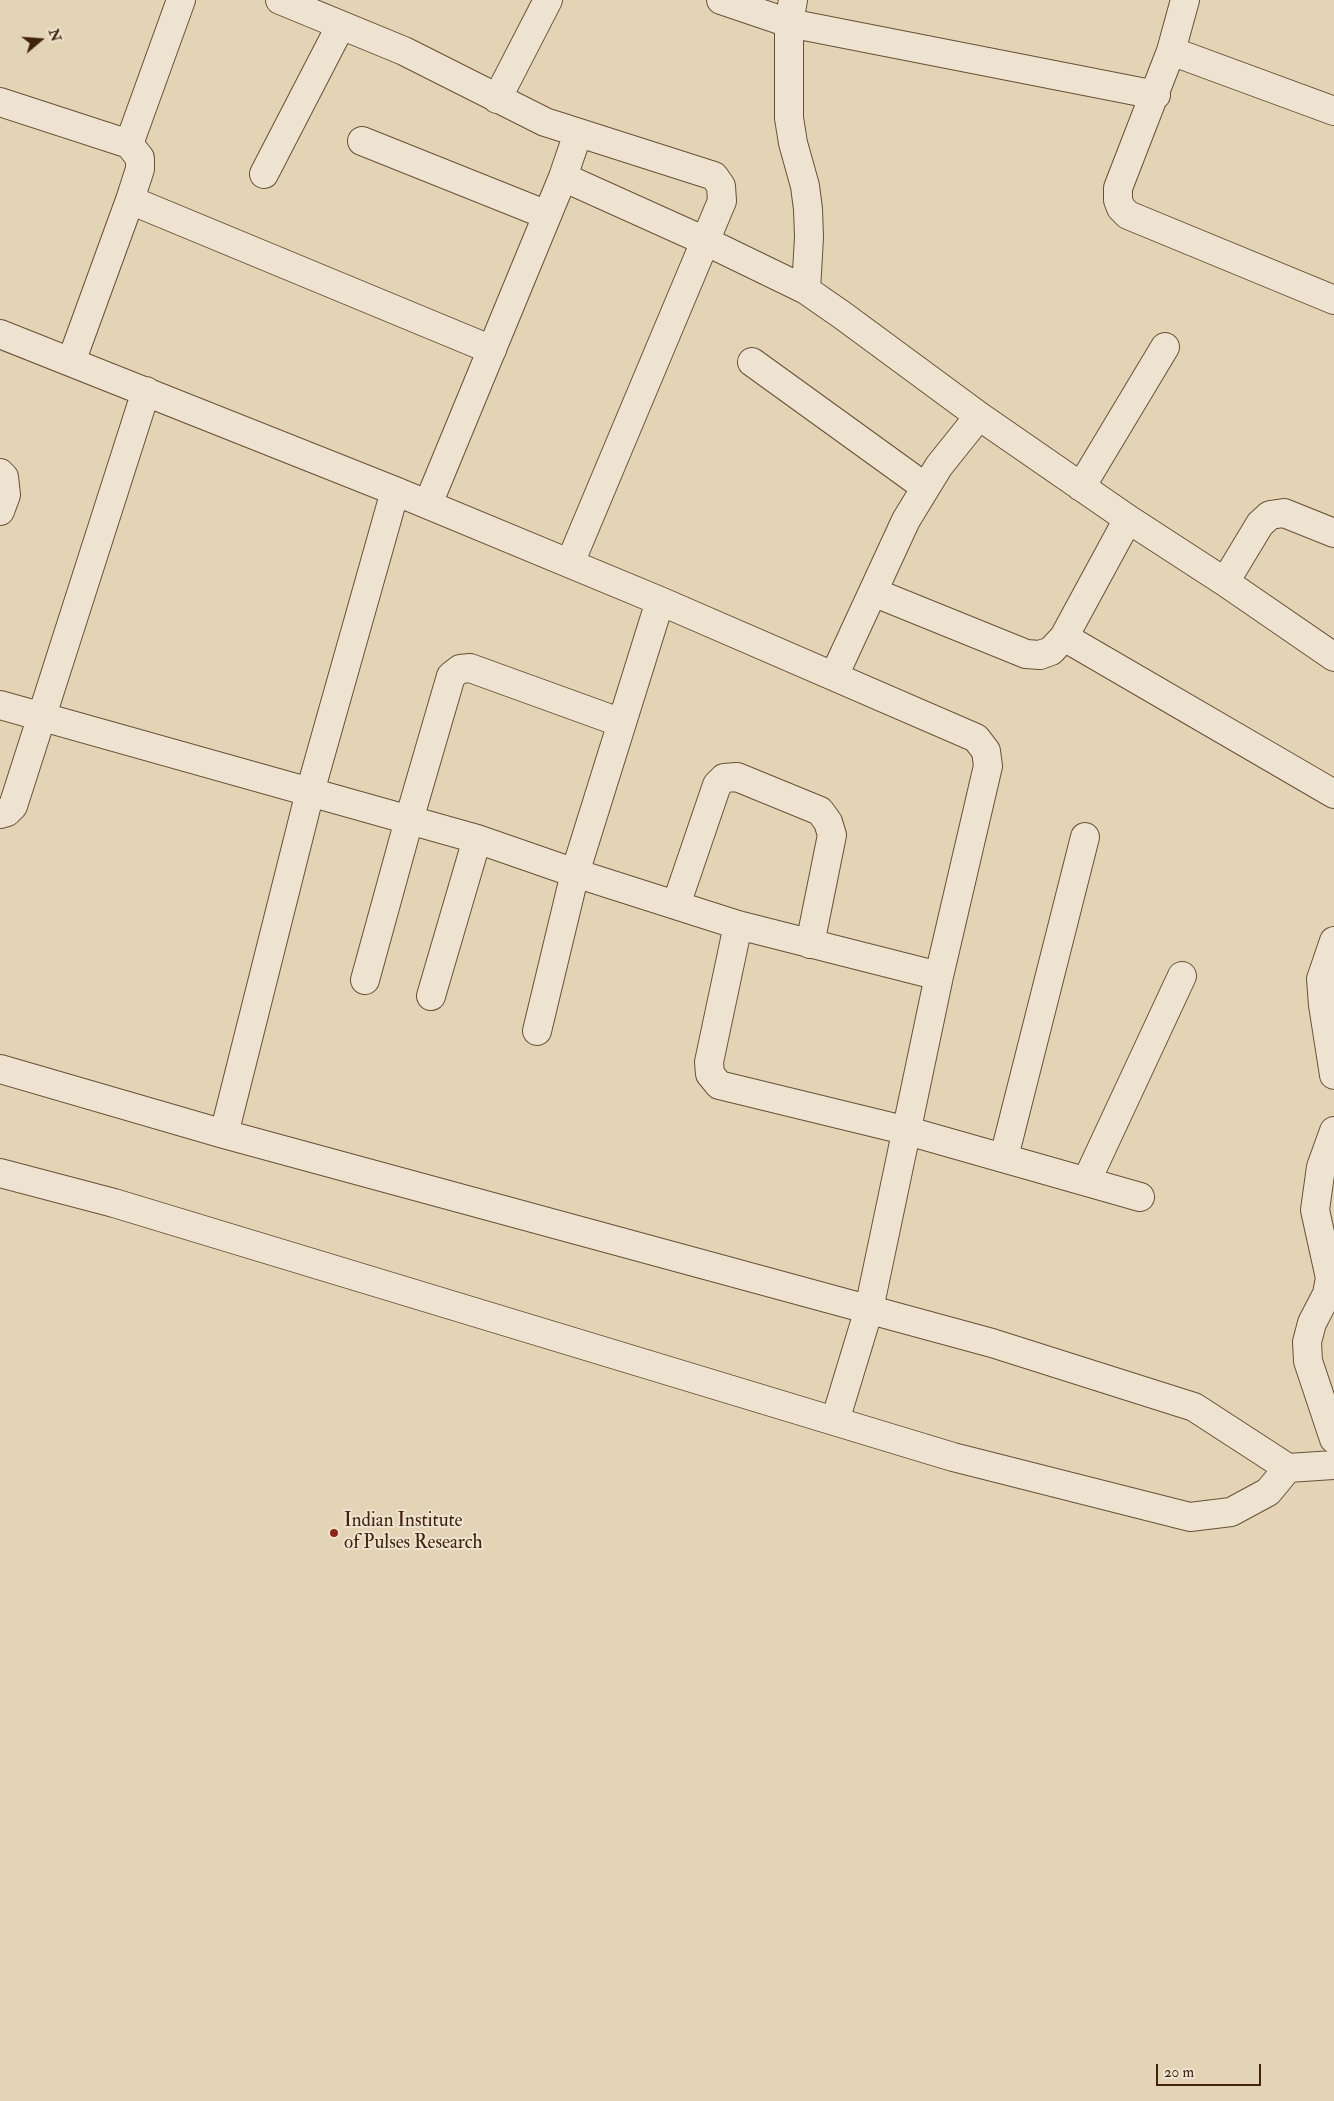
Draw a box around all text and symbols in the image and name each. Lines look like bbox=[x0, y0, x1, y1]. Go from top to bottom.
north arrow bbox=[15, 15, 65, 65]
text: N bbox=[45, 27, 65, 44]
place label: Indian Institute of Pulses Research bbox=[344, 1511, 482, 1555]
marker: Indian Institute of Pulses Research bbox=[328, 1527, 340, 1539]
scale bar bbox=[1159, 2054, 1264, 2086]
text: 20 m bbox=[1164, 2063, 1194, 2082]

